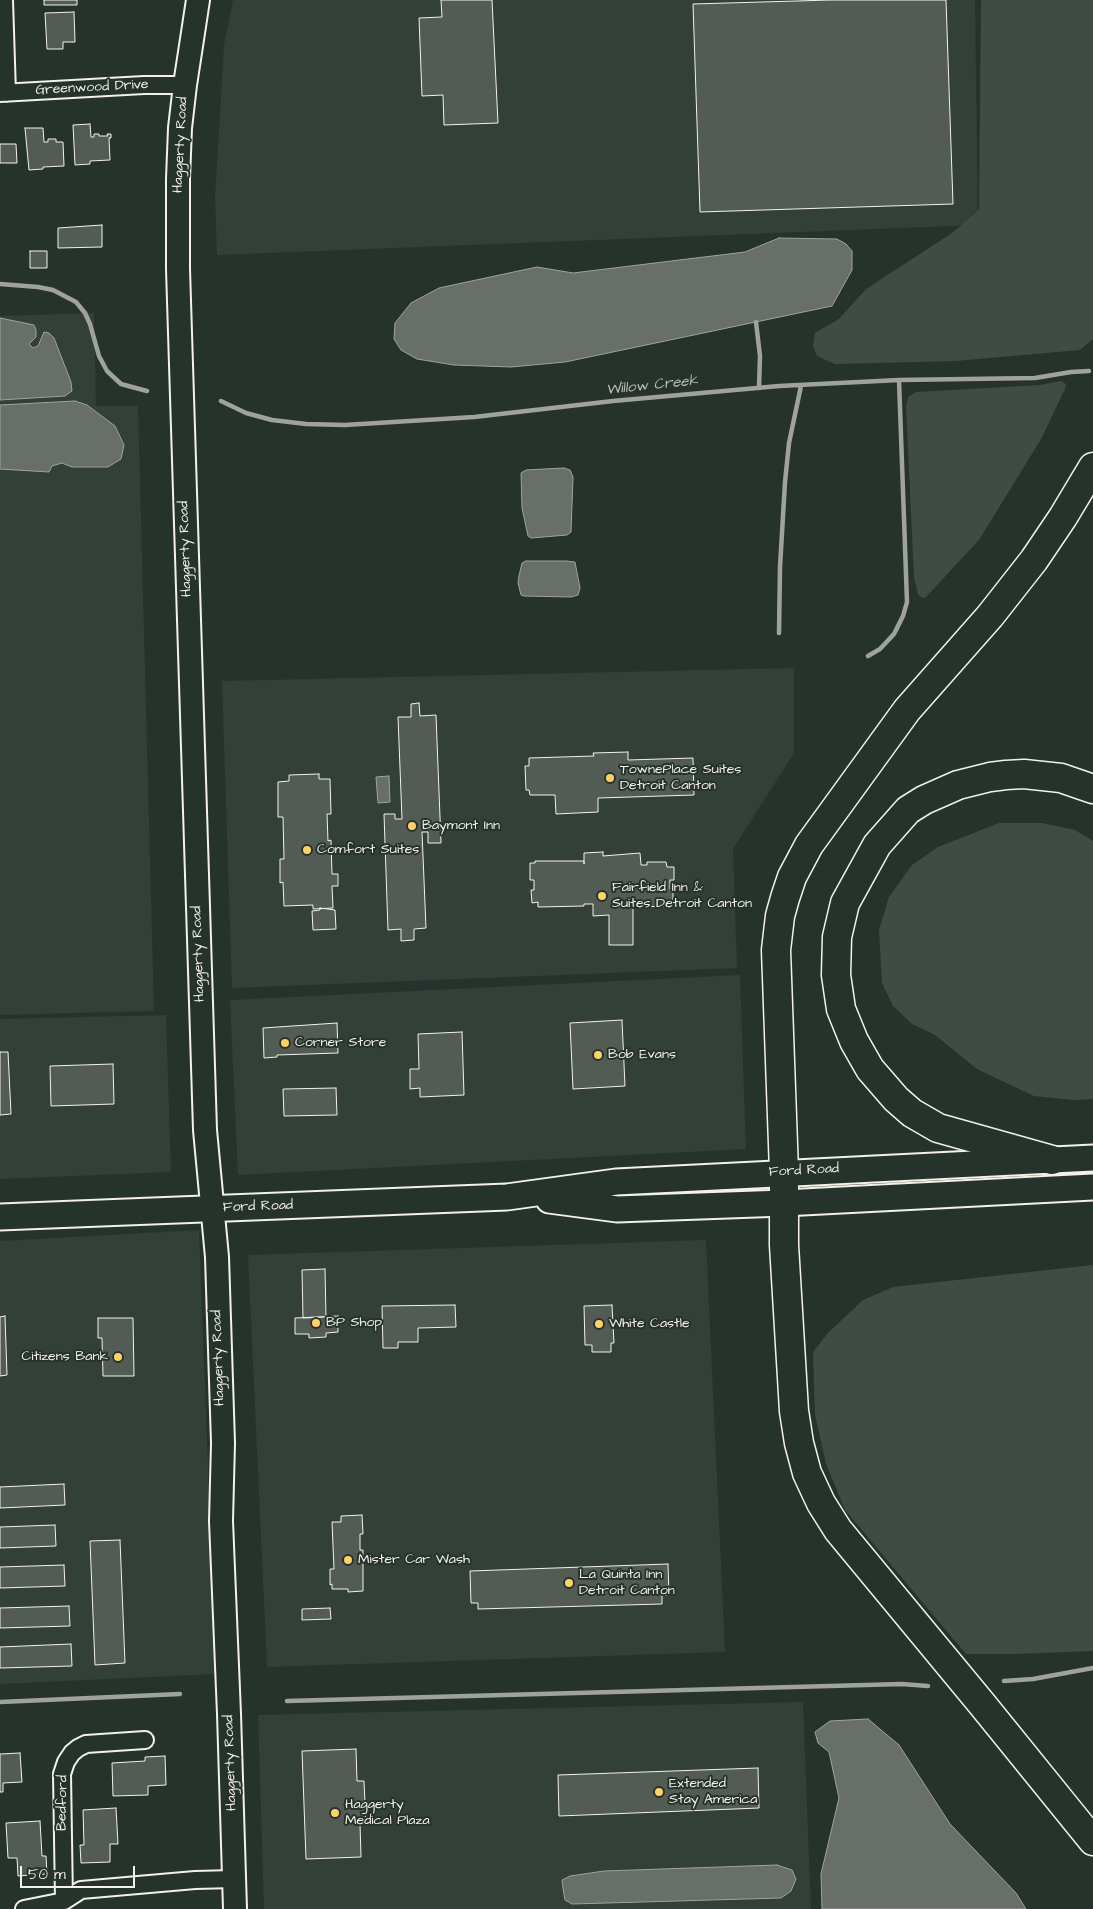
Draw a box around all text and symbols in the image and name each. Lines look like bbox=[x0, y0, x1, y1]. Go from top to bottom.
street label: Greenwood Drive bbox=[35, 77, 149, 99]
street label: Haggerty Road bbox=[170, 96, 192, 194]
water label: Willow Creek bbox=[605, 372, 699, 400]
street label: Haggerty Road bbox=[176, 501, 196, 597]
place label: TownePlace Suites Detroit Canton bbox=[620, 762, 741, 794]
marker: TownePlace Suites Detroit Canton bbox=[604, 772, 616, 784]
place label: Baymont Inn bbox=[422, 818, 500, 834]
marker: Baymont Inn bbox=[406, 820, 418, 832]
place label: Comfort Suites bbox=[317, 842, 419, 858]
marker: Comfort Suites bbox=[301, 844, 313, 856]
place label: Fairfield Inn & Suites Detroit Canton bbox=[612, 880, 752, 912]
marker: Fairfield Inn & Suites Detroit Canton bbox=[596, 890, 608, 902]
street label: Haggerty Road bbox=[189, 906, 209, 1002]
place label: Corner Store bbox=[295, 1035, 386, 1051]
marker: Corner Store bbox=[279, 1037, 291, 1049]
place label: Bob Evans bbox=[608, 1047, 676, 1063]
marker: Bob Evans bbox=[592, 1049, 604, 1061]
street label: Ford Road bbox=[768, 1161, 840, 1181]
street label: Ford Road bbox=[223, 1197, 293, 1217]
street label: Haggerty Road bbox=[209, 1310, 229, 1406]
place label: BP Shop bbox=[326, 1315, 382, 1331]
place label: White Castle bbox=[609, 1316, 690, 1332]
marker: BP Shop bbox=[310, 1317, 322, 1329]
marker: White Castle bbox=[593, 1318, 605, 1330]
place label: Citizens Bank bbox=[21, 1349, 108, 1365]
marker: Citizens Bank bbox=[112, 1351, 124, 1363]
place label: Mister Car Wash bbox=[358, 1552, 470, 1568]
marker: Mister Car Wash bbox=[342, 1554, 354, 1566]
place label: La Quinta Inn Detroit Canton bbox=[579, 1567, 675, 1600]
marker: La Quinta Inn Detroit Canton bbox=[563, 1577, 575, 1589]
street label: Haggerty Road bbox=[221, 1715, 241, 1811]
street label: Bedford bbox=[54, 1775, 72, 1831]
place label: Extended Stay America bbox=[669, 1776, 757, 1808]
marker: Extended Stay America bbox=[653, 1786, 665, 1798]
place label: Haggerty Medical Plaza bbox=[345, 1797, 430, 1830]
marker: Haggerty Medical Plaza bbox=[329, 1807, 341, 1819]
scale bar bbox=[22, 1856, 138, 1888]
text: 50 m bbox=[28, 1864, 66, 1885]

